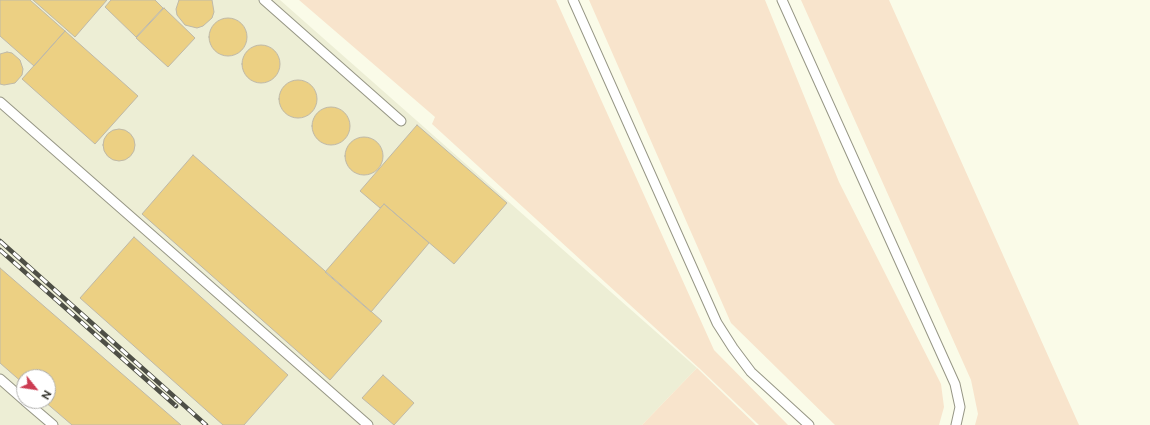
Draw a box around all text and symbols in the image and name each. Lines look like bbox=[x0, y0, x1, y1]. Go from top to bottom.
north arrow bbox=[16, 369, 56, 409]
text: N bbox=[38, 388, 54, 402]

